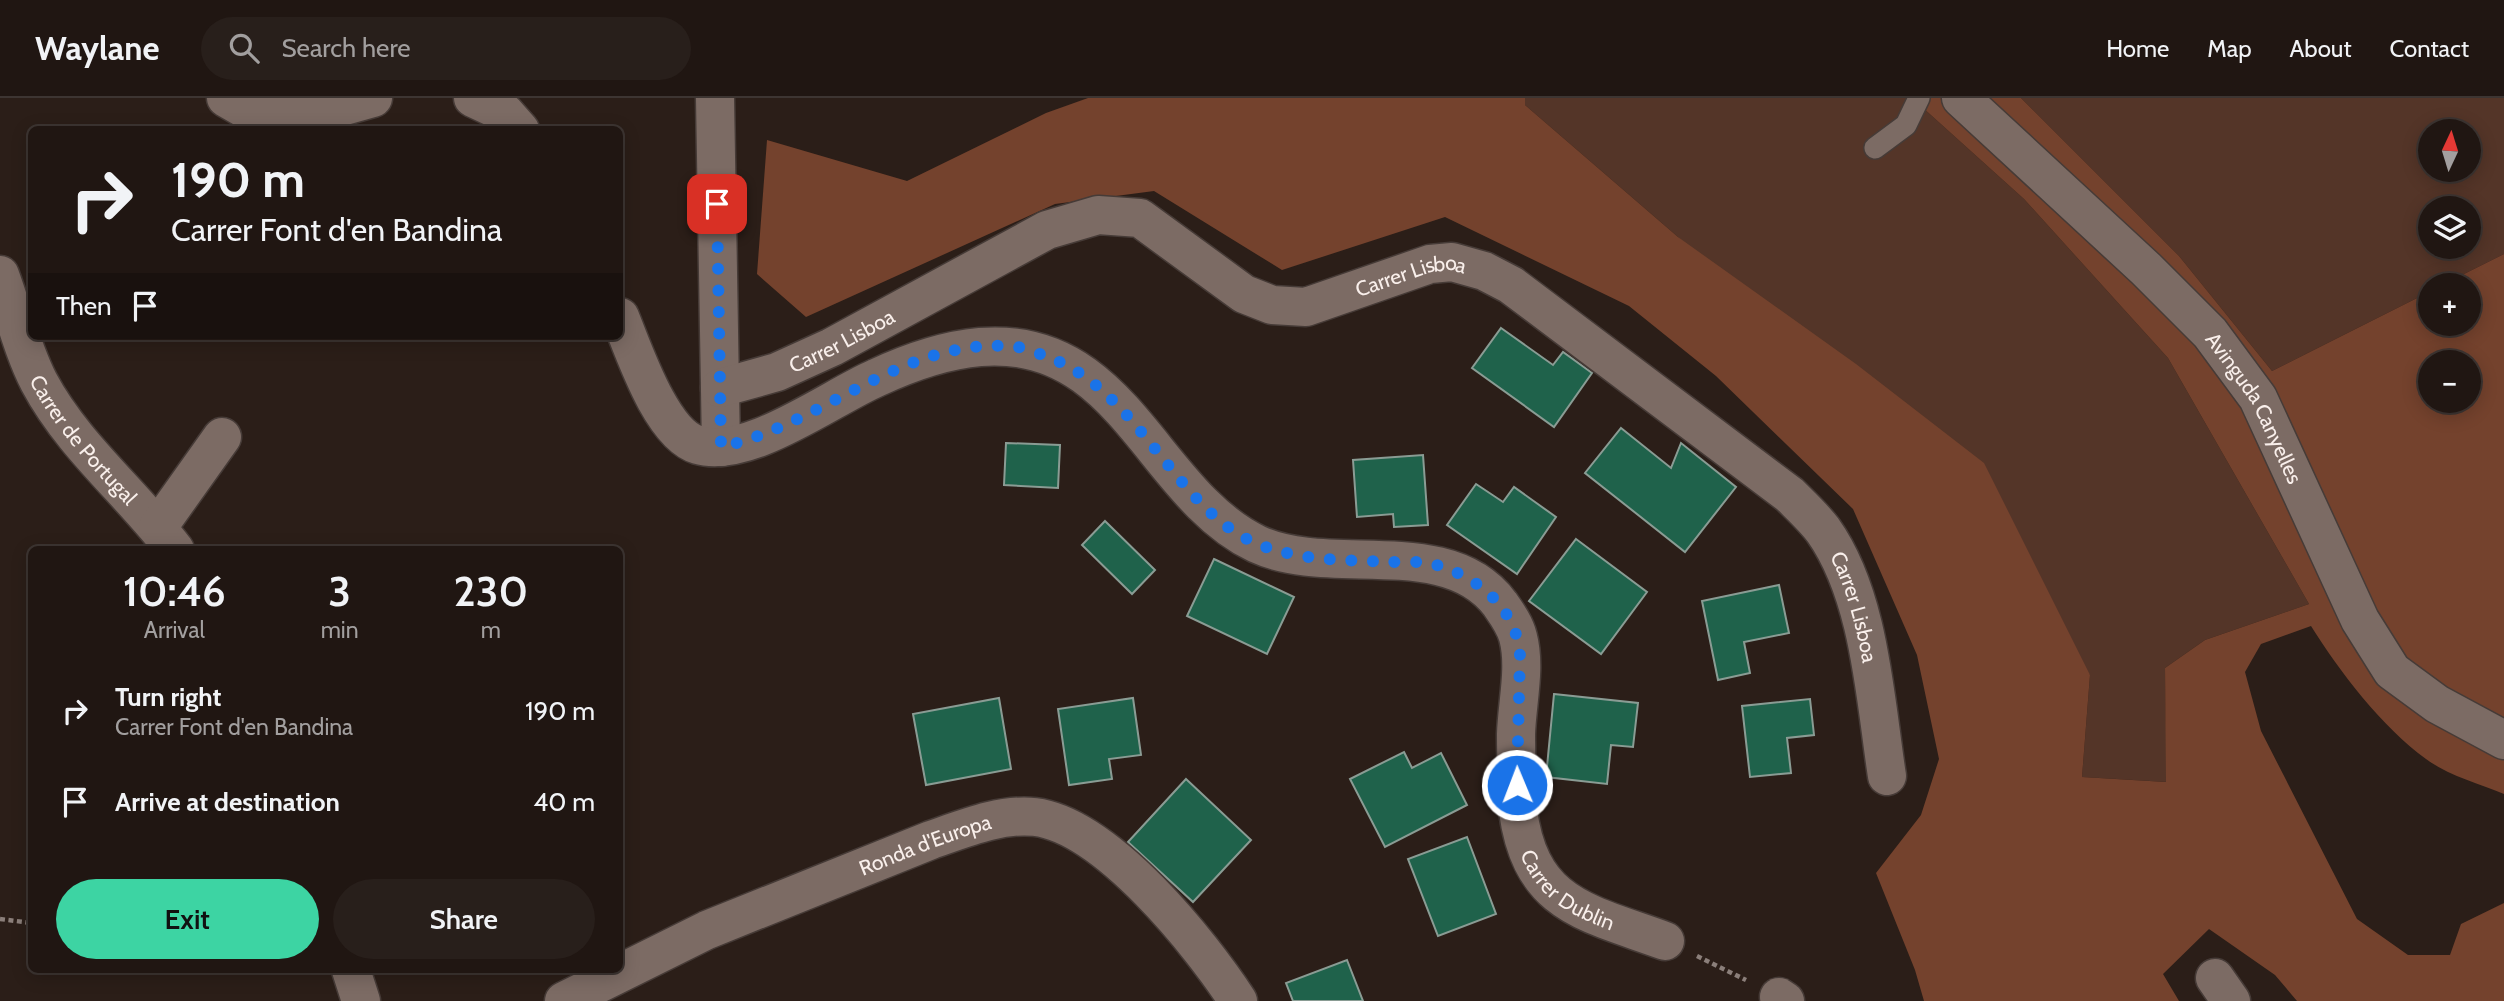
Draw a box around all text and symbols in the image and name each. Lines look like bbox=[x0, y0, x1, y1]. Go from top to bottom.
search box bbox=[201, 17, 691, 80]
text: Waylane bbox=[35, 28, 159, 68]
icon: search bbox=[225, 29, 263, 67]
text: Search here bbox=[281, 32, 411, 64]
text: Home bbox=[2106, 34, 2169, 63]
text: Map bbox=[2207, 34, 2252, 63]
text: About bbox=[2290, 34, 2352, 63]
text: Contact bbox=[2390, 34, 2469, 63]
north arrow bbox=[2418, 119, 2482, 182]
map controls bbox=[2418, 119, 2481, 413]
text: 190 m bbox=[171, 150, 305, 209]
icon: right bbox=[56, 154, 147, 245]
pin bbox=[687, 174, 747, 234]
icon: arrive bbox=[698, 185, 736, 223]
button: layers bbox=[2418, 196, 2481, 259]
text: Carrer Font d'en Bandina bbox=[171, 210, 502, 249]
street label: Carrer Lisboa bbox=[1352, 249, 1469, 302]
button: + bbox=[2418, 273, 2481, 336]
icon: arrive bbox=[126, 287, 164, 325]
text: Then bbox=[56, 290, 112, 322]
street label: Carrer Lisboa bbox=[785, 303, 899, 378]
street label: Avinguda Canyelles bbox=[2201, 327, 2308, 488]
button: − bbox=[2418, 350, 2481, 413]
street label: Carrer de Portugal bbox=[25, 370, 143, 510]
street label: Carrer Lisboa bbox=[1826, 547, 1883, 664]
text: 10:46 bbox=[123, 565, 226, 617]
text: 3 bbox=[328, 565, 351, 617]
text: 230 bbox=[454, 565, 528, 617]
text: Arrival bbox=[144, 616, 205, 644]
text: min bbox=[321, 616, 359, 644]
text: m bbox=[481, 616, 501, 644]
text: Turn right bbox=[115, 681, 221, 713]
icon: right bbox=[56, 692, 94, 730]
text: 190 m bbox=[525, 695, 595, 727]
text: Carrer Font d'en Bandina bbox=[115, 713, 353, 741]
position arrow bbox=[1480, 748, 1554, 822]
icon: arrive bbox=[56, 783, 94, 821]
text: Arrive at destination bbox=[115, 786, 340, 818]
text: 40 m bbox=[533, 786, 595, 818]
street label: Ronda d'Europa bbox=[855, 809, 994, 880]
street label: Carrer Dublin bbox=[1516, 846, 1618, 935]
button: Exit bbox=[56, 879, 319, 959]
button: Share bbox=[333, 879, 595, 959]

